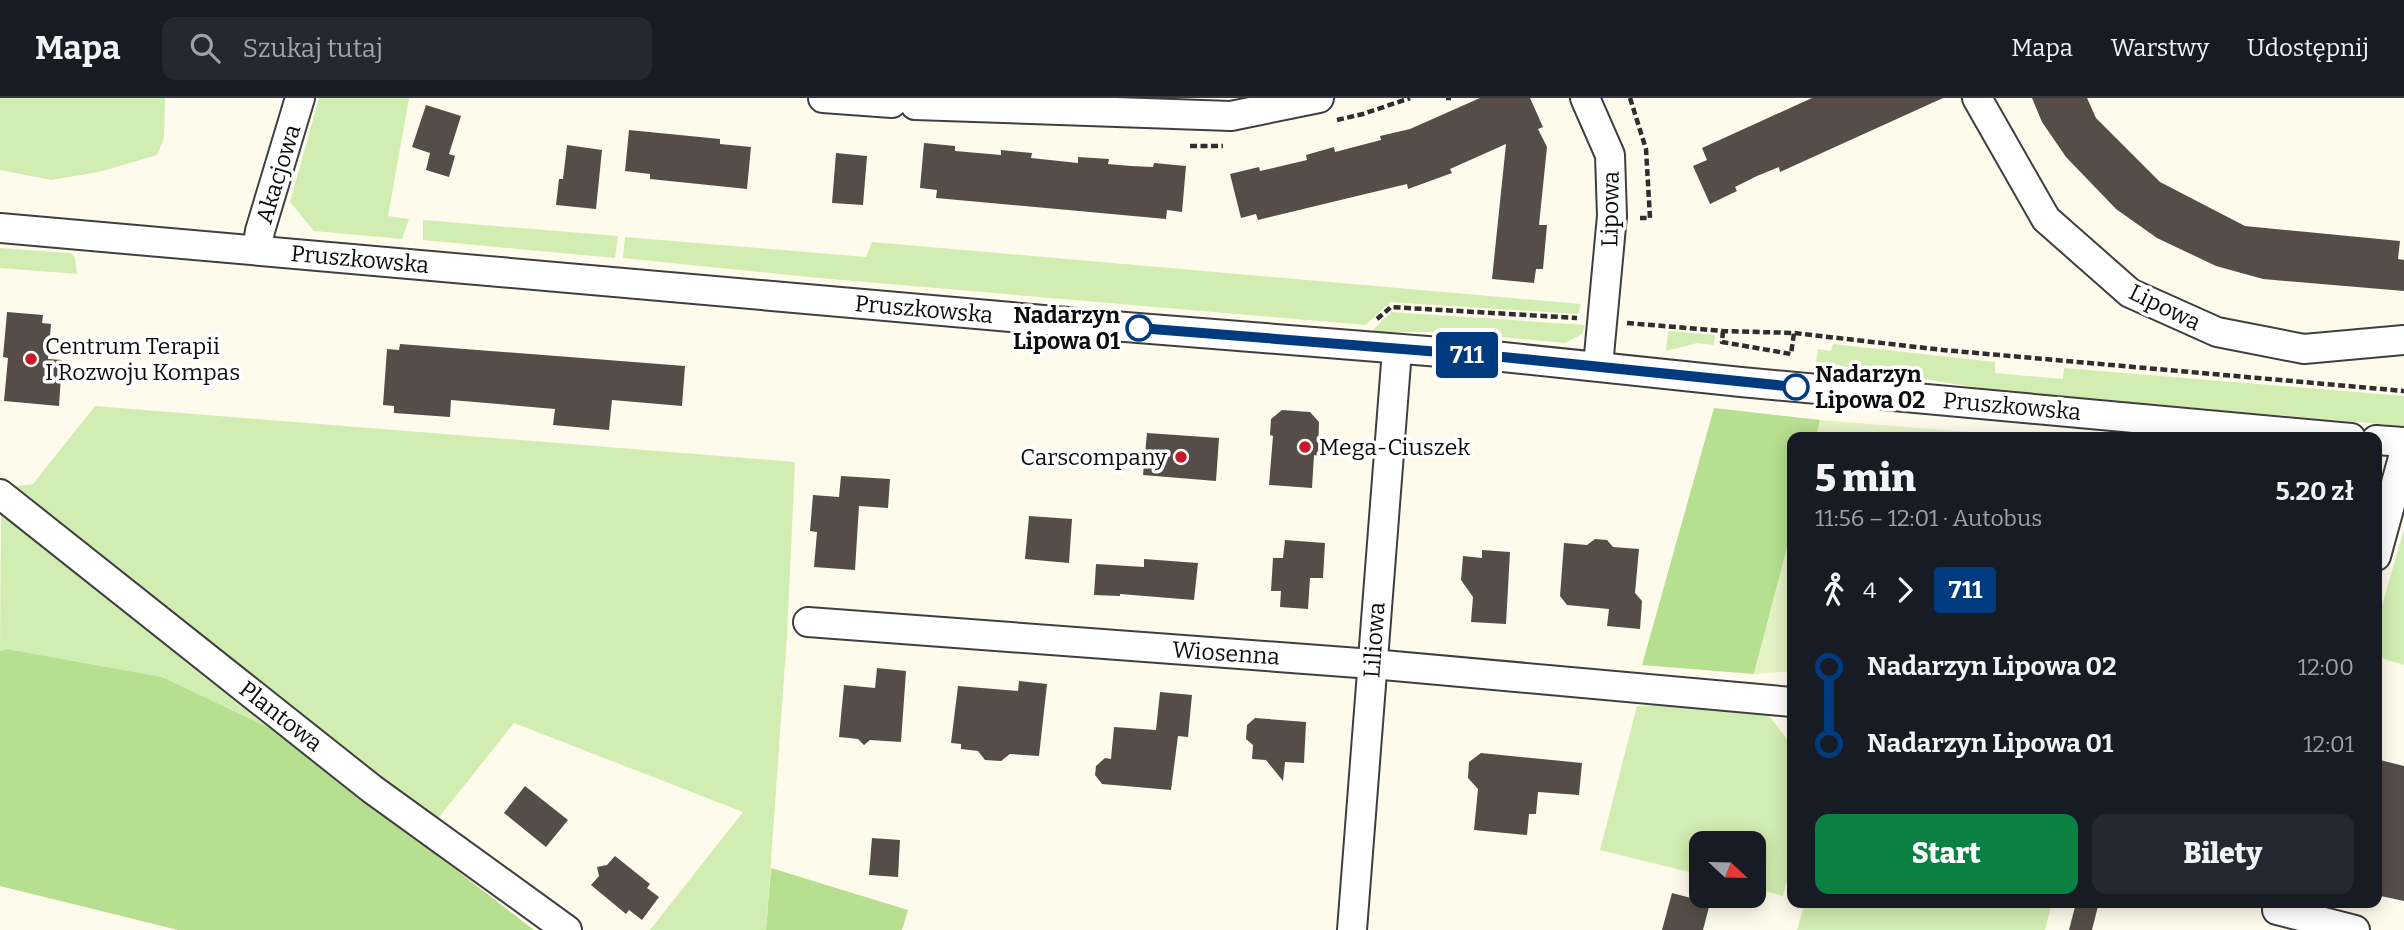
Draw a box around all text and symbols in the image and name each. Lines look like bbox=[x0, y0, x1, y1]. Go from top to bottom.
search box bbox=[162, 17, 652, 80]
text: Mapa bbox=[35, 28, 120, 68]
icon: search bbox=[186, 29, 224, 67]
text: Szukaj tutaj bbox=[242, 33, 383, 64]
text: Mapa bbox=[2011, 34, 2073, 62]
text: Warstwy bbox=[2111, 34, 2209, 62]
text: Udostępnij bbox=[2247, 34, 2369, 62]
street label: Akacjowa bbox=[250, 121, 306, 227]
street label: Lipowa bbox=[1595, 170, 1625, 247]
street label: Pruszkowska bbox=[290, 239, 431, 279]
street label: Lipowa bbox=[2125, 278, 2206, 336]
street label: Pruszkowska bbox=[854, 289, 995, 329]
place label: Nadarzyn Lipowa 01 bbox=[1013, 301, 1120, 355]
marker: Nadarzyn Lipowa 01 bbox=[1126, 315, 1152, 341]
place label: Centrum Terapii I Rozwoju Kompas bbox=[45, 332, 240, 386]
line badge: 711 bbox=[1427, 332, 1507, 378]
text: 711 bbox=[1450, 341, 1484, 369]
marker: Centrum Terapii I Rozwoju Kompas bbox=[23, 351, 39, 367]
place label: Nadarzyn Lipowa 02 bbox=[1815, 360, 1925, 414]
marker: Nadarzyn Lipowa 02 bbox=[1783, 374, 1809, 400]
street label: Pruszkowska bbox=[1942, 386, 2083, 426]
place label: Mega-Ciuszek bbox=[1319, 433, 1470, 461]
marker: Mega-Ciuszek bbox=[1297, 439, 1313, 455]
place label: Carscompany bbox=[1020, 443, 1168, 471]
marker: Carscompany bbox=[1173, 449, 1189, 465]
text: 5 min bbox=[1815, 455, 1916, 501]
text: 5.20 zł bbox=[2275, 476, 2354, 507]
text: 11:56 – 12:01 · Autobus bbox=[1815, 504, 2042, 532]
icon: walk bbox=[1815, 571, 1853, 609]
icon: forward bbox=[1886, 571, 1924, 609]
text: 4 bbox=[1863, 576, 1876, 604]
text: 711 bbox=[1948, 576, 1982, 604]
street label: Liliowa bbox=[1357, 601, 1391, 679]
street label: Wiosenna bbox=[1171, 635, 1281, 671]
text: Nadarzyn Lipowa 02 bbox=[1867, 651, 2117, 682]
text: 12:00 bbox=[2298, 653, 2354, 681]
street label: Plantowa bbox=[234, 675, 329, 758]
text: Nadarzyn Lipowa 01 bbox=[1867, 728, 2113, 759]
text: 12:01 bbox=[2303, 730, 2354, 758]
button: Start bbox=[1815, 814, 2078, 894]
button: Bilety bbox=[2092, 814, 2354, 894]
north arrow bbox=[1689, 831, 1766, 908]
map controls bbox=[1689, 831, 1766, 908]

